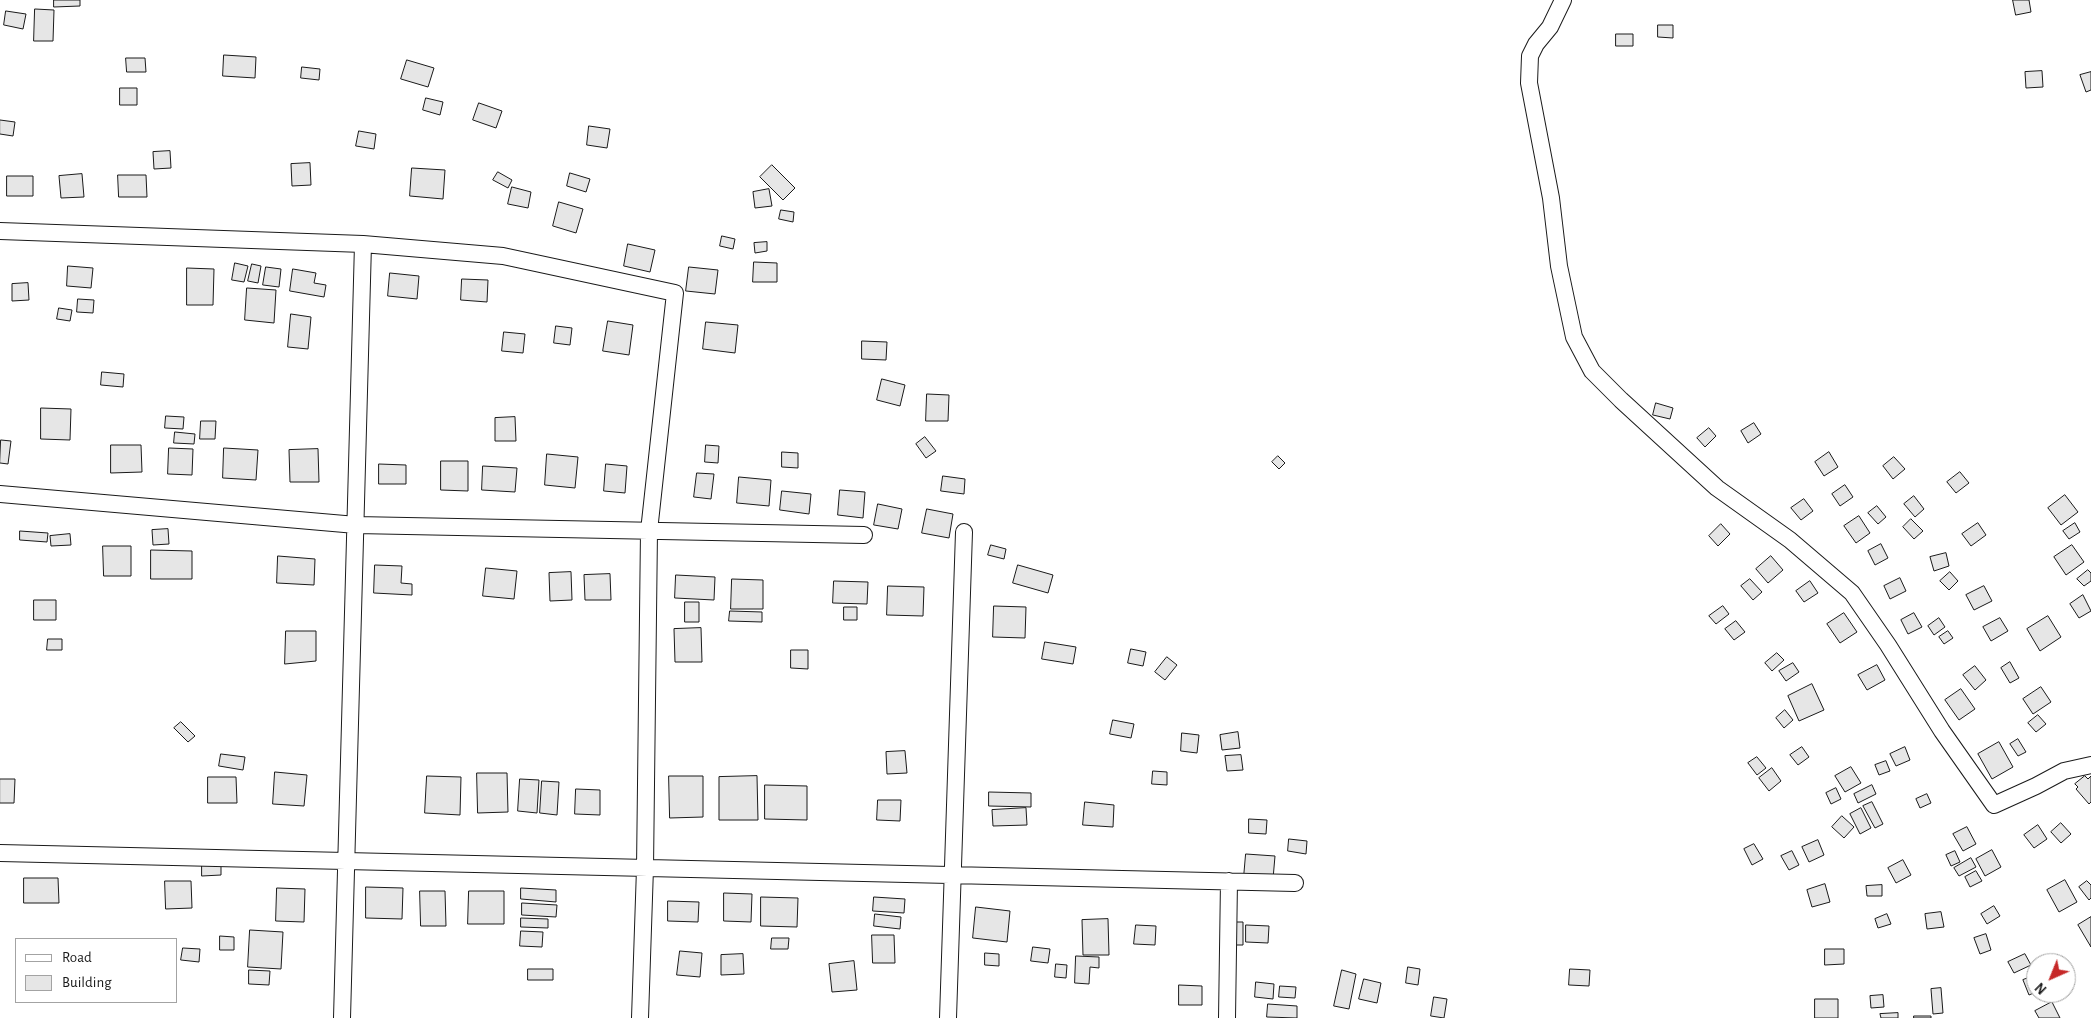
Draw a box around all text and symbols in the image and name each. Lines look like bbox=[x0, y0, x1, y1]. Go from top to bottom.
legend bbox=[15, 938, 178, 1003]
text: Road bbox=[62, 950, 92, 965]
north arrow bbox=[2026, 953, 2076, 1003]
text: Building bbox=[62, 975, 112, 990]
text: N bbox=[2033, 980, 2050, 996]

